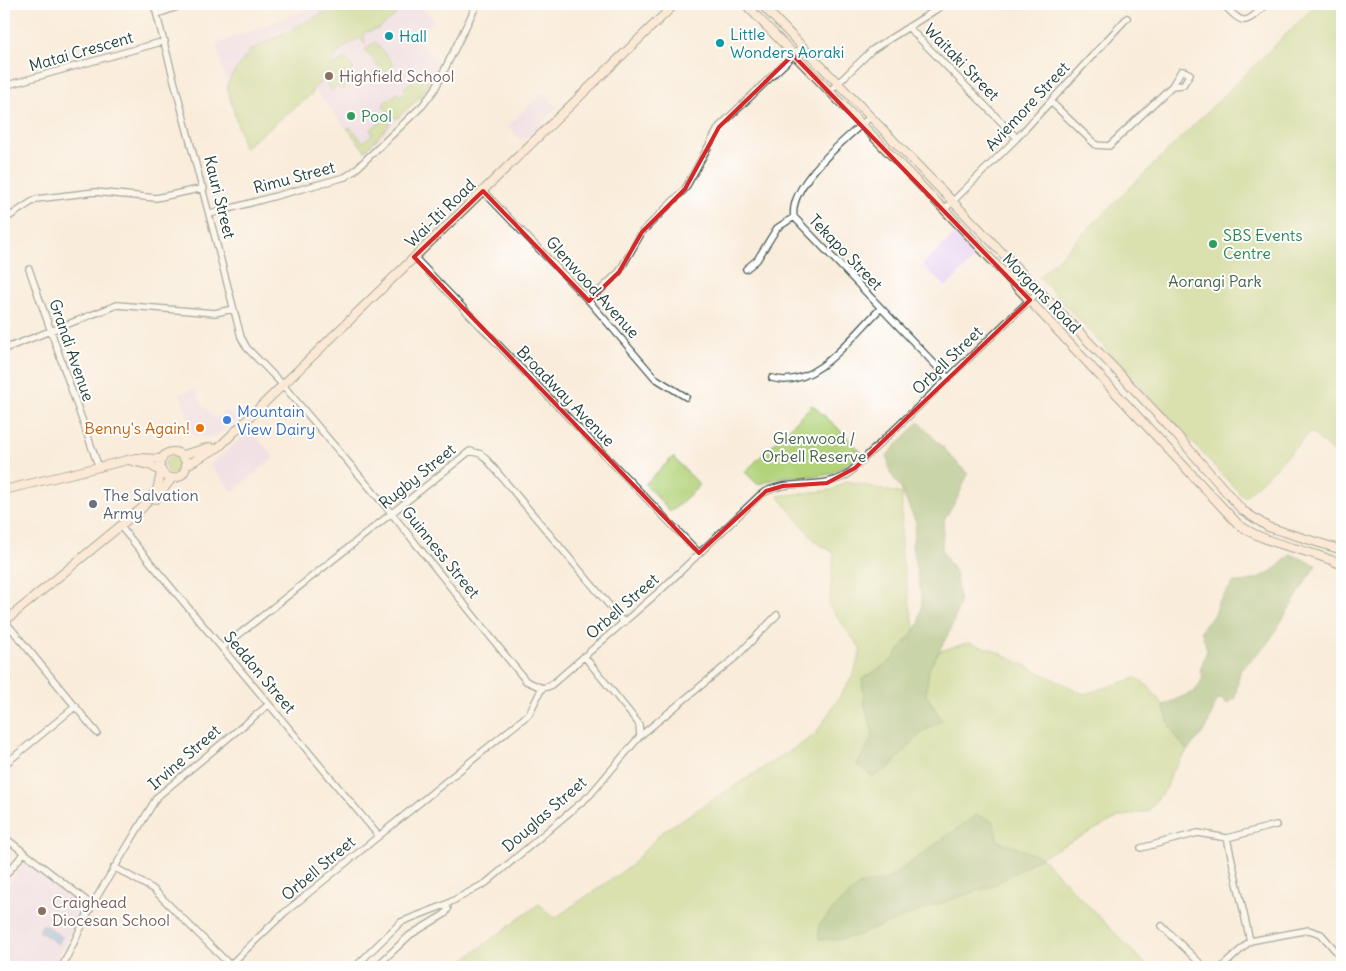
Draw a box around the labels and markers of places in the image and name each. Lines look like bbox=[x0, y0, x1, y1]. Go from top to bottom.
place label: Little Wonders Aoraki bbox=[730, 24, 844, 62]
place label: Hall bbox=[399, 26, 427, 46]
marker: Hall bbox=[383, 30, 395, 42]
marker: Little Wonders Aoraki bbox=[714, 37, 726, 49]
place label: Highfield School bbox=[339, 66, 454, 86]
marker: Highfield School bbox=[323, 70, 335, 82]
place label: Pool bbox=[361, 106, 392, 126]
marker: Pool bbox=[345, 110, 357, 122]
place label: SBS Events Centre bbox=[1223, 225, 1302, 263]
marker: SBS Events Centre bbox=[1207, 238, 1219, 250]
place label: Mountain View Dairy bbox=[237, 401, 315, 439]
marker: Mountain View Dairy bbox=[221, 414, 233, 426]
place label: Benny's Again! bbox=[84, 418, 190, 438]
marker: Benny's Again! bbox=[194, 422, 206, 434]
place label: The Salvation Army bbox=[103, 485, 199, 523]
marker: The Salvation Army bbox=[87, 498, 99, 510]
place label: Craighead Diocesan School bbox=[52, 892, 170, 930]
marker: Craighead Diocesan School bbox=[36, 905, 48, 917]

